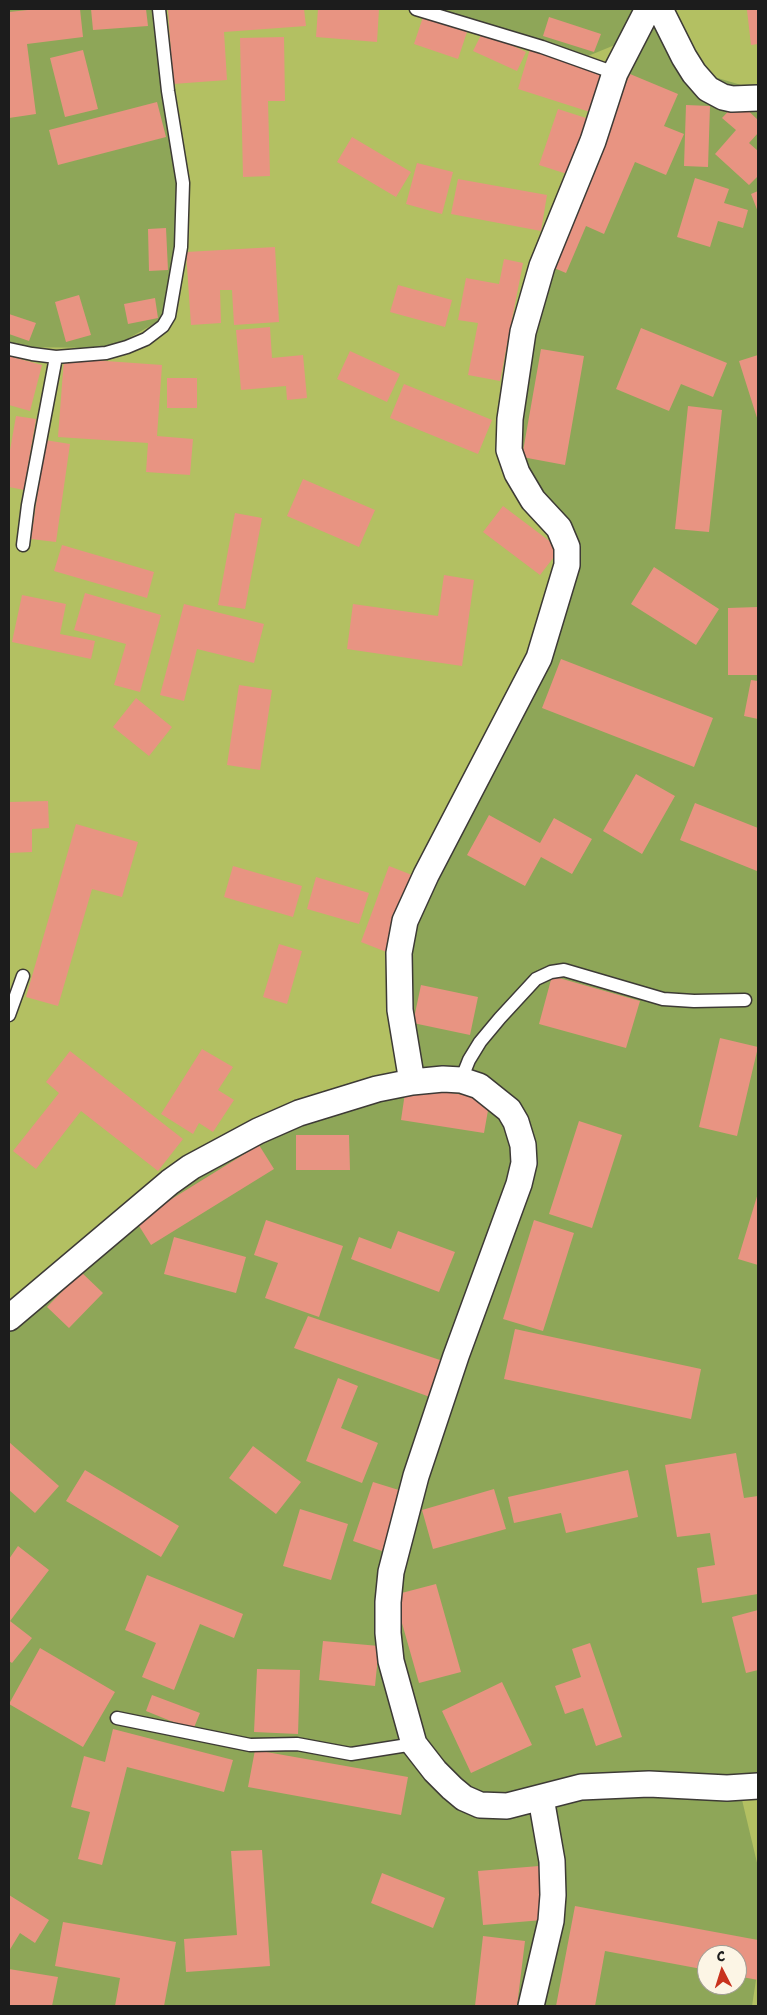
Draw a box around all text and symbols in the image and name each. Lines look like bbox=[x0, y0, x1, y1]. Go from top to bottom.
north arrow bbox=[697, 1945, 747, 1995]
text: С bbox=[716, 1947, 726, 1965]

